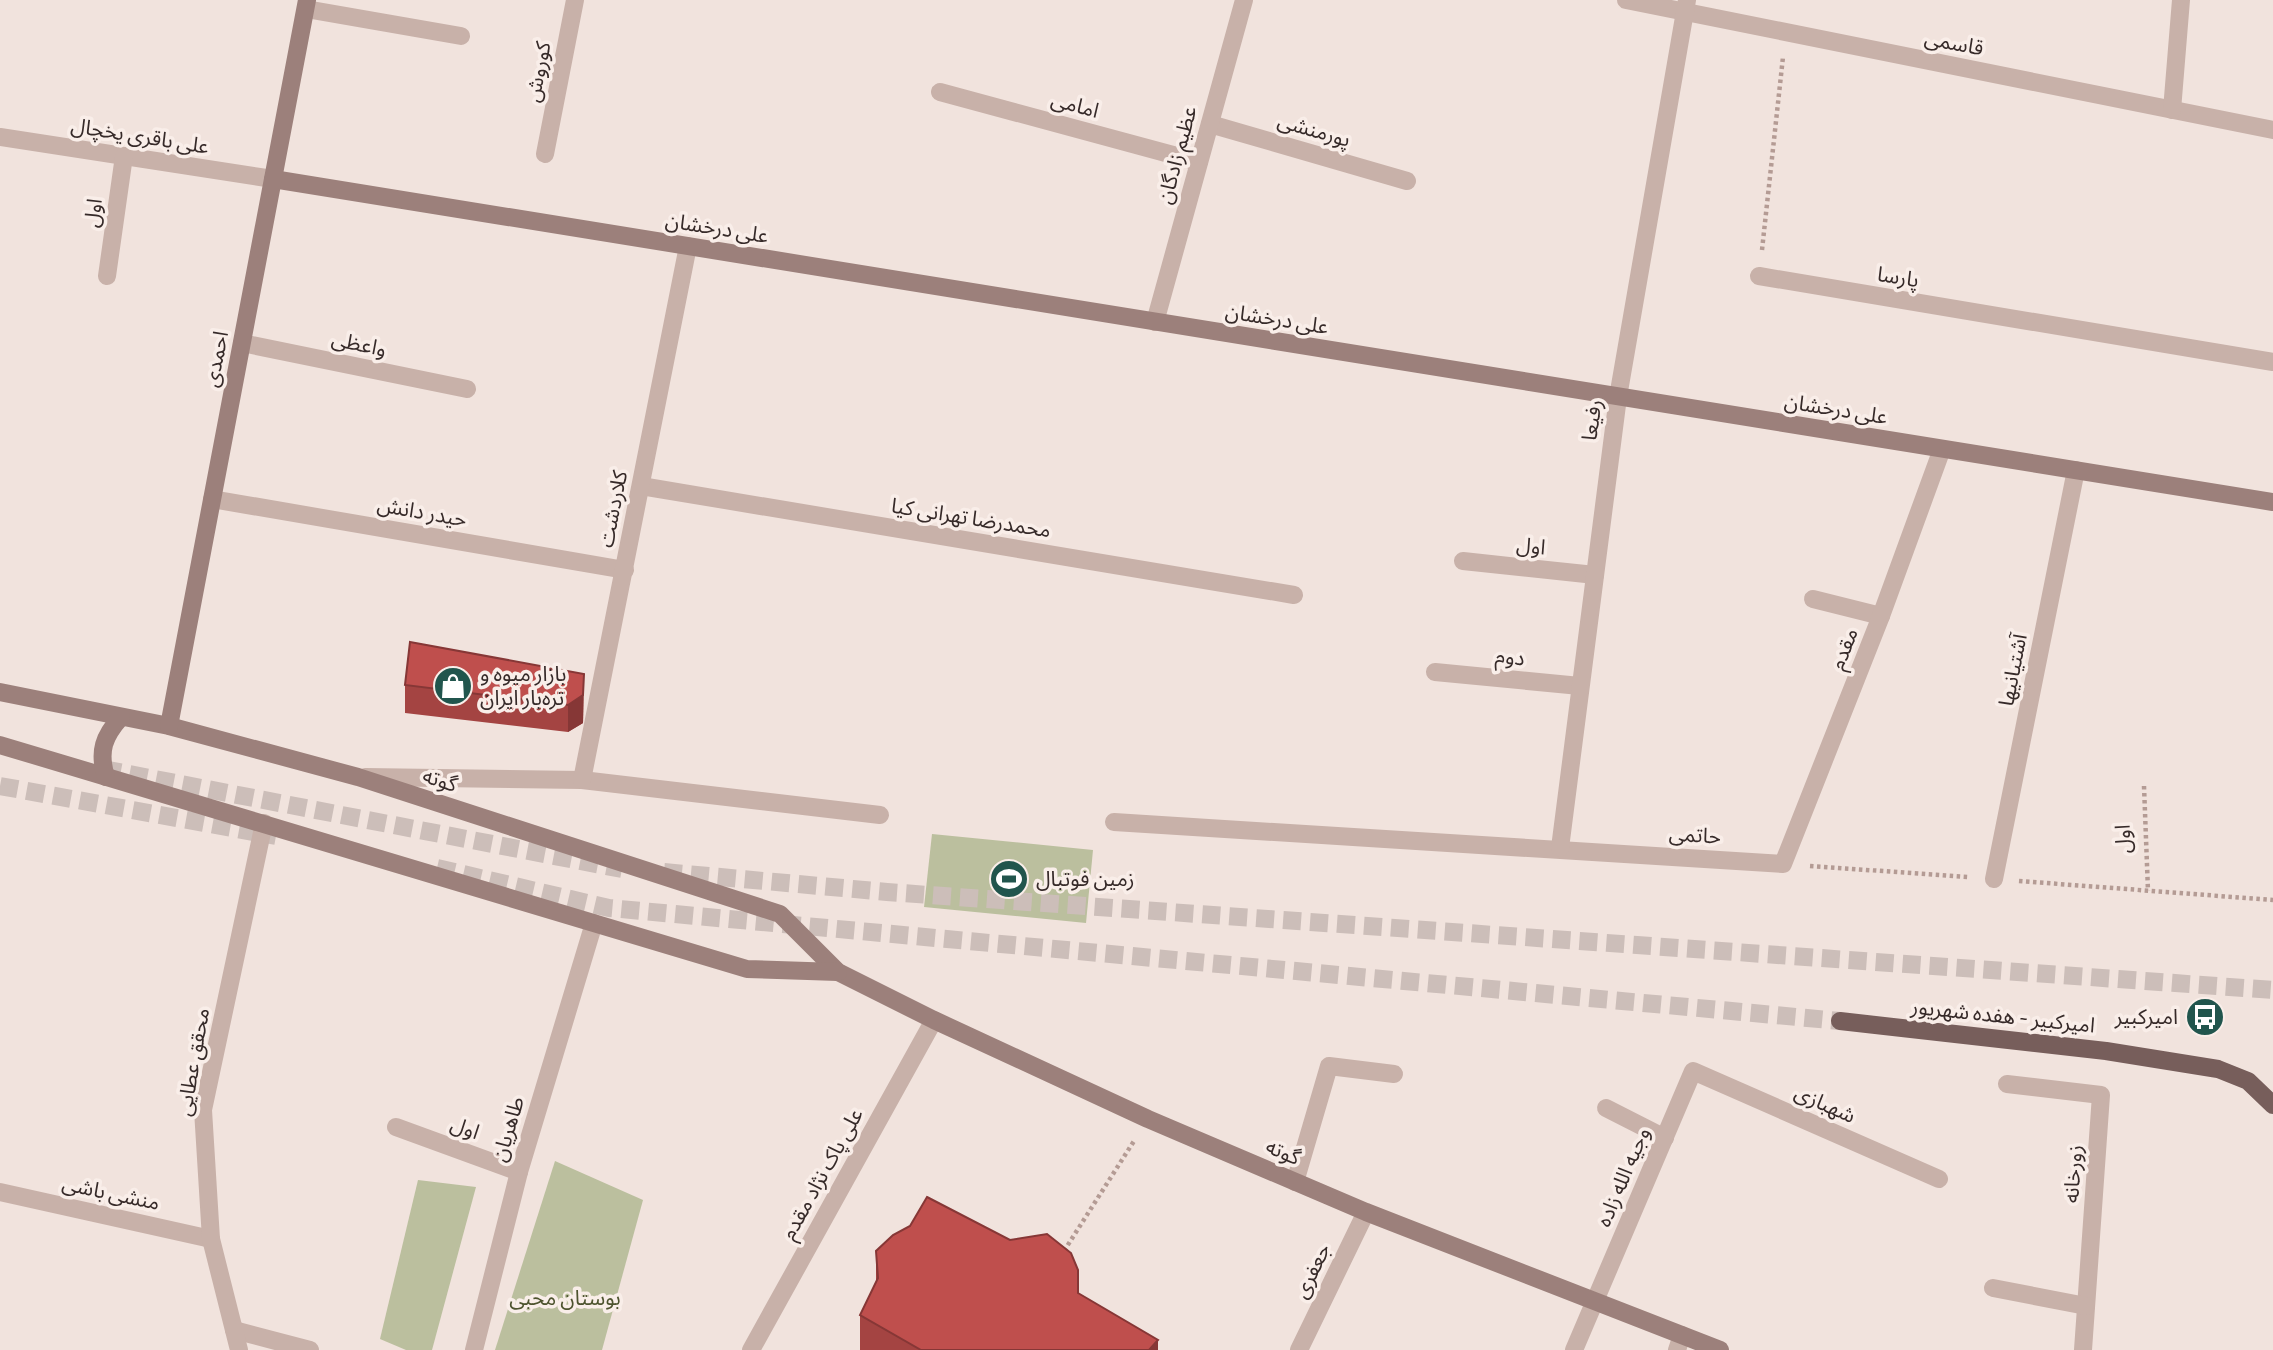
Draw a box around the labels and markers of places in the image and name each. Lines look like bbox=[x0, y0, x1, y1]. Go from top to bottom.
place label: بازار میوه و تره‌بار ایران bbox=[480, 660, 566, 710]
shop icon: بازار میوه و تره‌بار ایران bbox=[432, 665, 474, 707]
sports icon: زمین فوتبال bbox=[988, 858, 1030, 900]
place label: زمین فوتبال bbox=[1036, 865, 1135, 891]
bus stop icon: امیرکبیر bbox=[2184, 996, 2226, 1038]
place label: امیرکبیر bbox=[2114, 1003, 2178, 1029]

